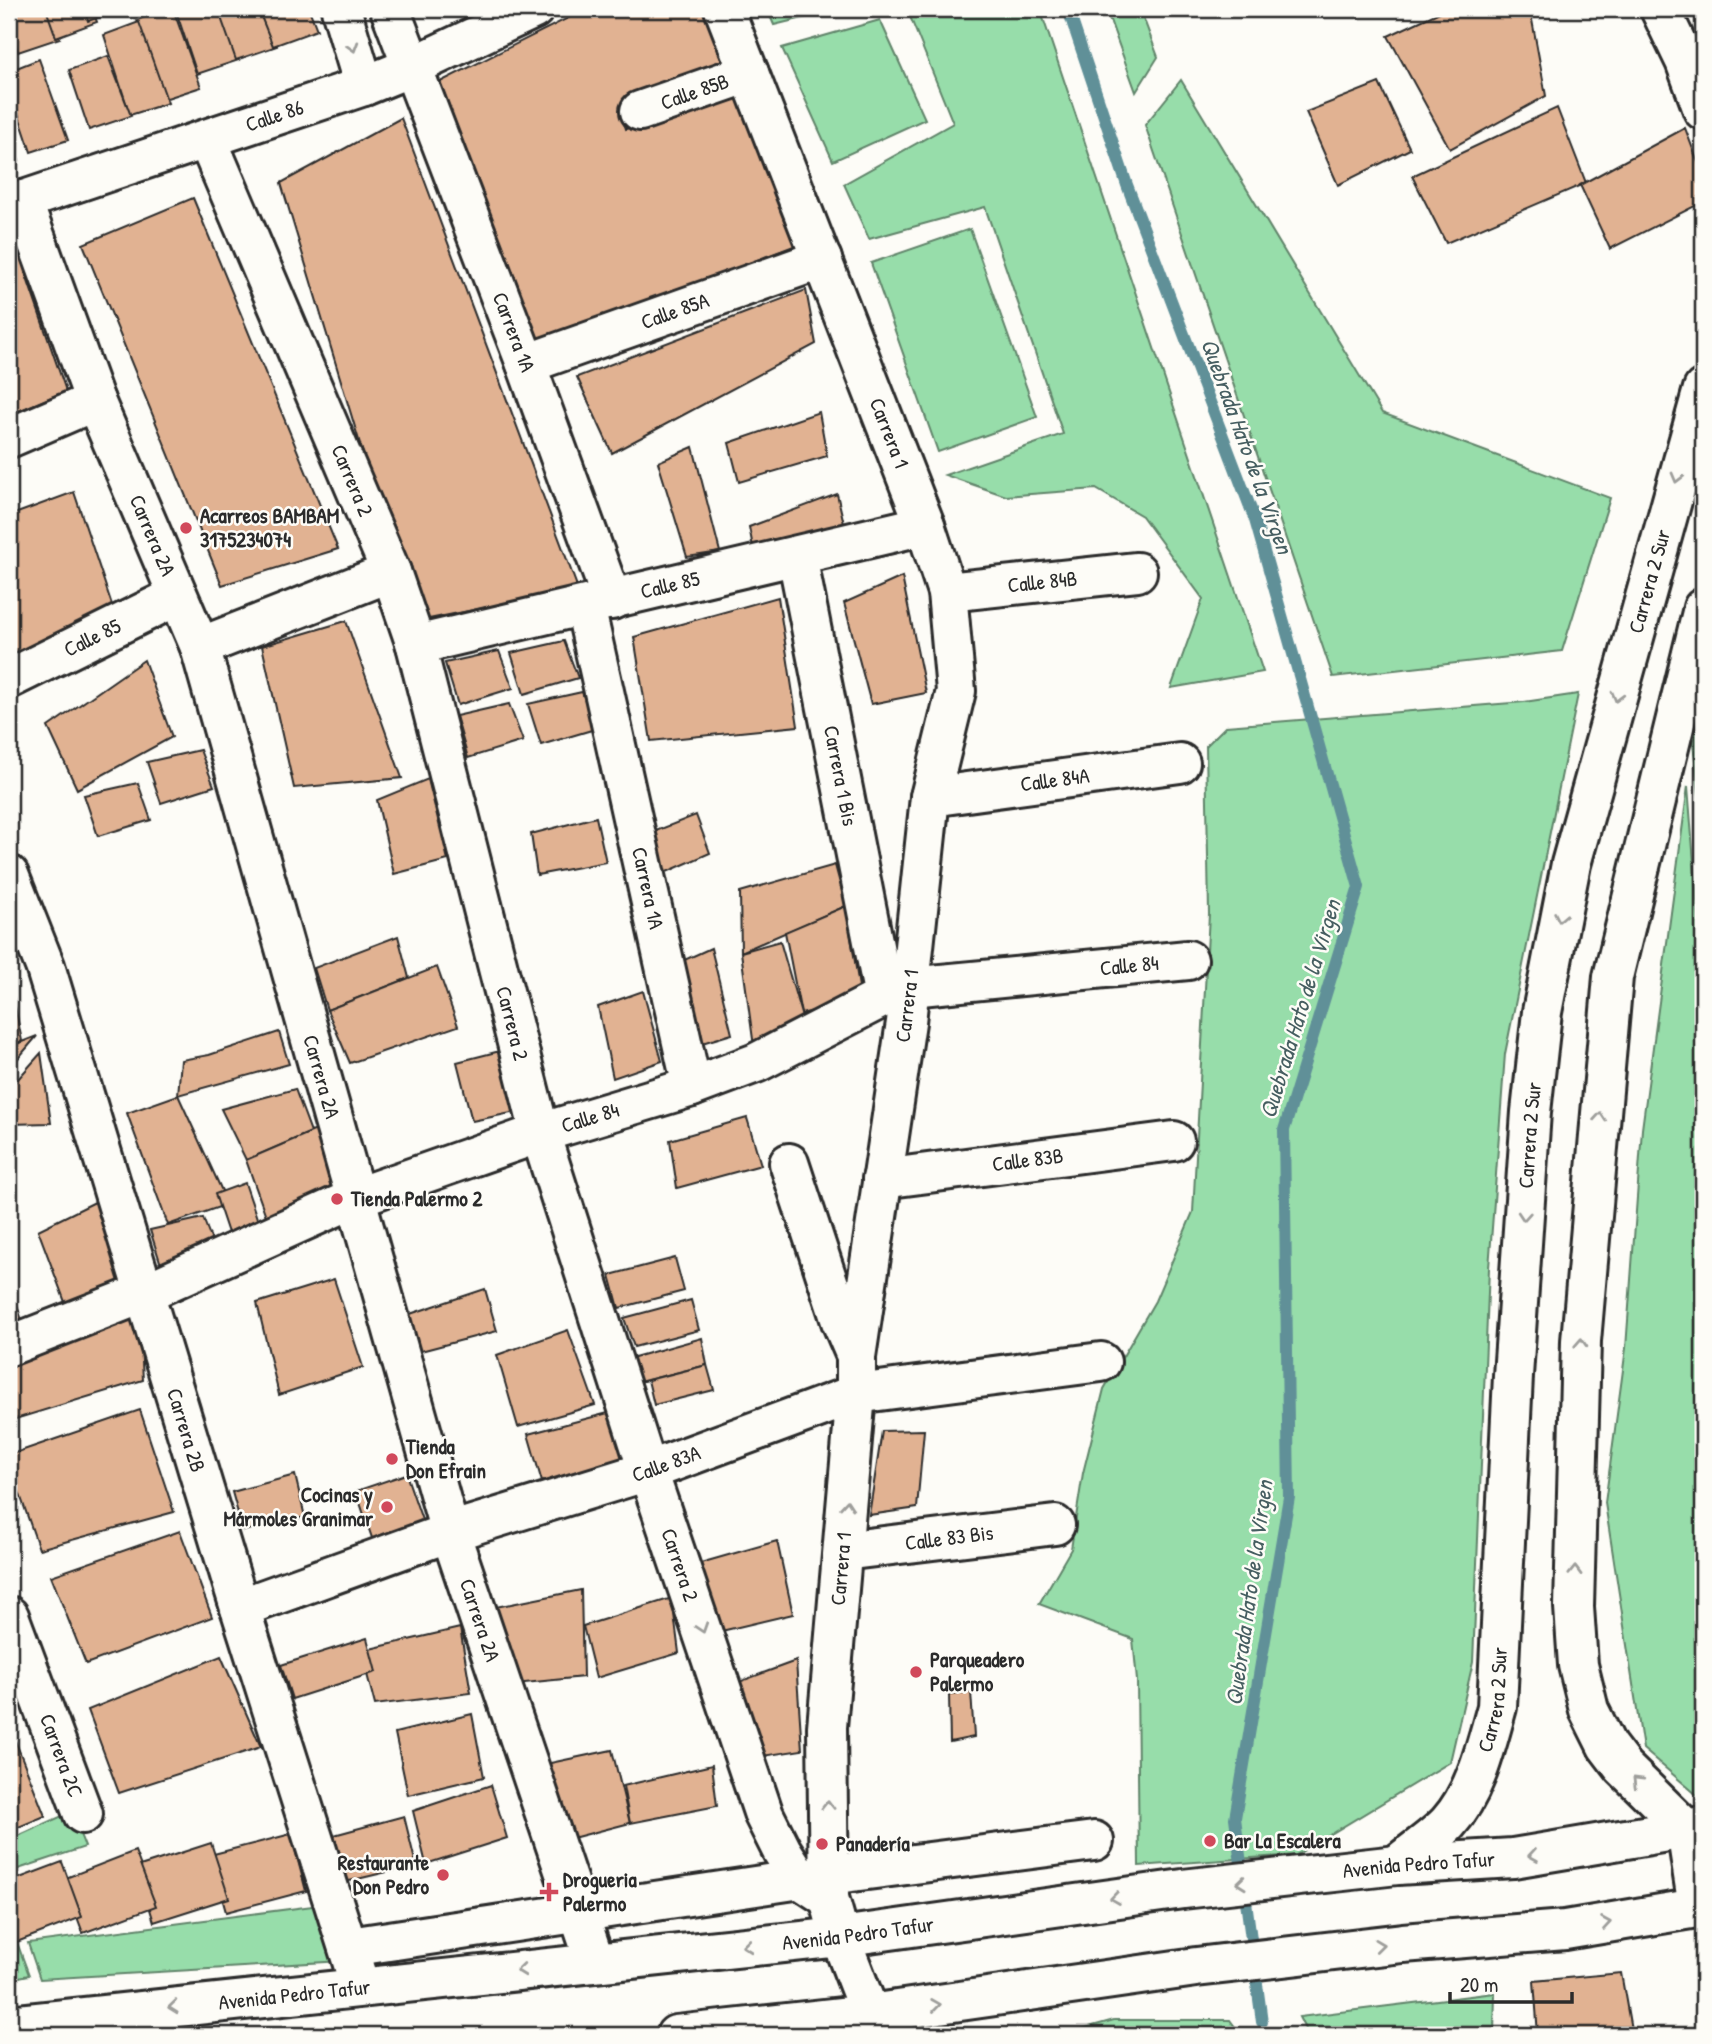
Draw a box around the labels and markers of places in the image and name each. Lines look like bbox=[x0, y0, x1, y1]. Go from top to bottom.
place label: Acarreos BAMBAM 3175234074 bbox=[200, 501, 339, 554]
marker: Acarreos BAMBAM 3175234074 bbox=[178, 520, 194, 536]
place label: Tienda Palermo 2 bbox=[350, 1184, 483, 1213]
marker: Tienda Palermo 2 bbox=[329, 1191, 345, 1207]
place label: Tienda Don Efrain bbox=[405, 1432, 486, 1485]
marker: Tienda Don Efrain bbox=[384, 1451, 400, 1467]
place label: Cocinas y Mármoles Granimar bbox=[223, 1480, 374, 1533]
marker: Cocinas y Mármoles Granimar bbox=[379, 1499, 395, 1515]
place label: Parqueadero Palermo bbox=[930, 1645, 1025, 1698]
marker: Parqueadero Palermo bbox=[908, 1664, 924, 1680]
place label: Bar La Escalera bbox=[1224, 1826, 1341, 1855]
place label: Panadería bbox=[836, 1829, 910, 1858]
marker: Bar La Escalera bbox=[1202, 1833, 1218, 1849]
marker: Panadería bbox=[814, 1836, 830, 1852]
place label: Restaurante Don Pedro bbox=[338, 1848, 430, 1901]
place label: Drogueria Palermo bbox=[563, 1865, 637, 1918]
marker: Restaurante Don Pedro bbox=[435, 1867, 451, 1883]
marker: Drogueria Palermo bbox=[541, 1884, 557, 1900]

